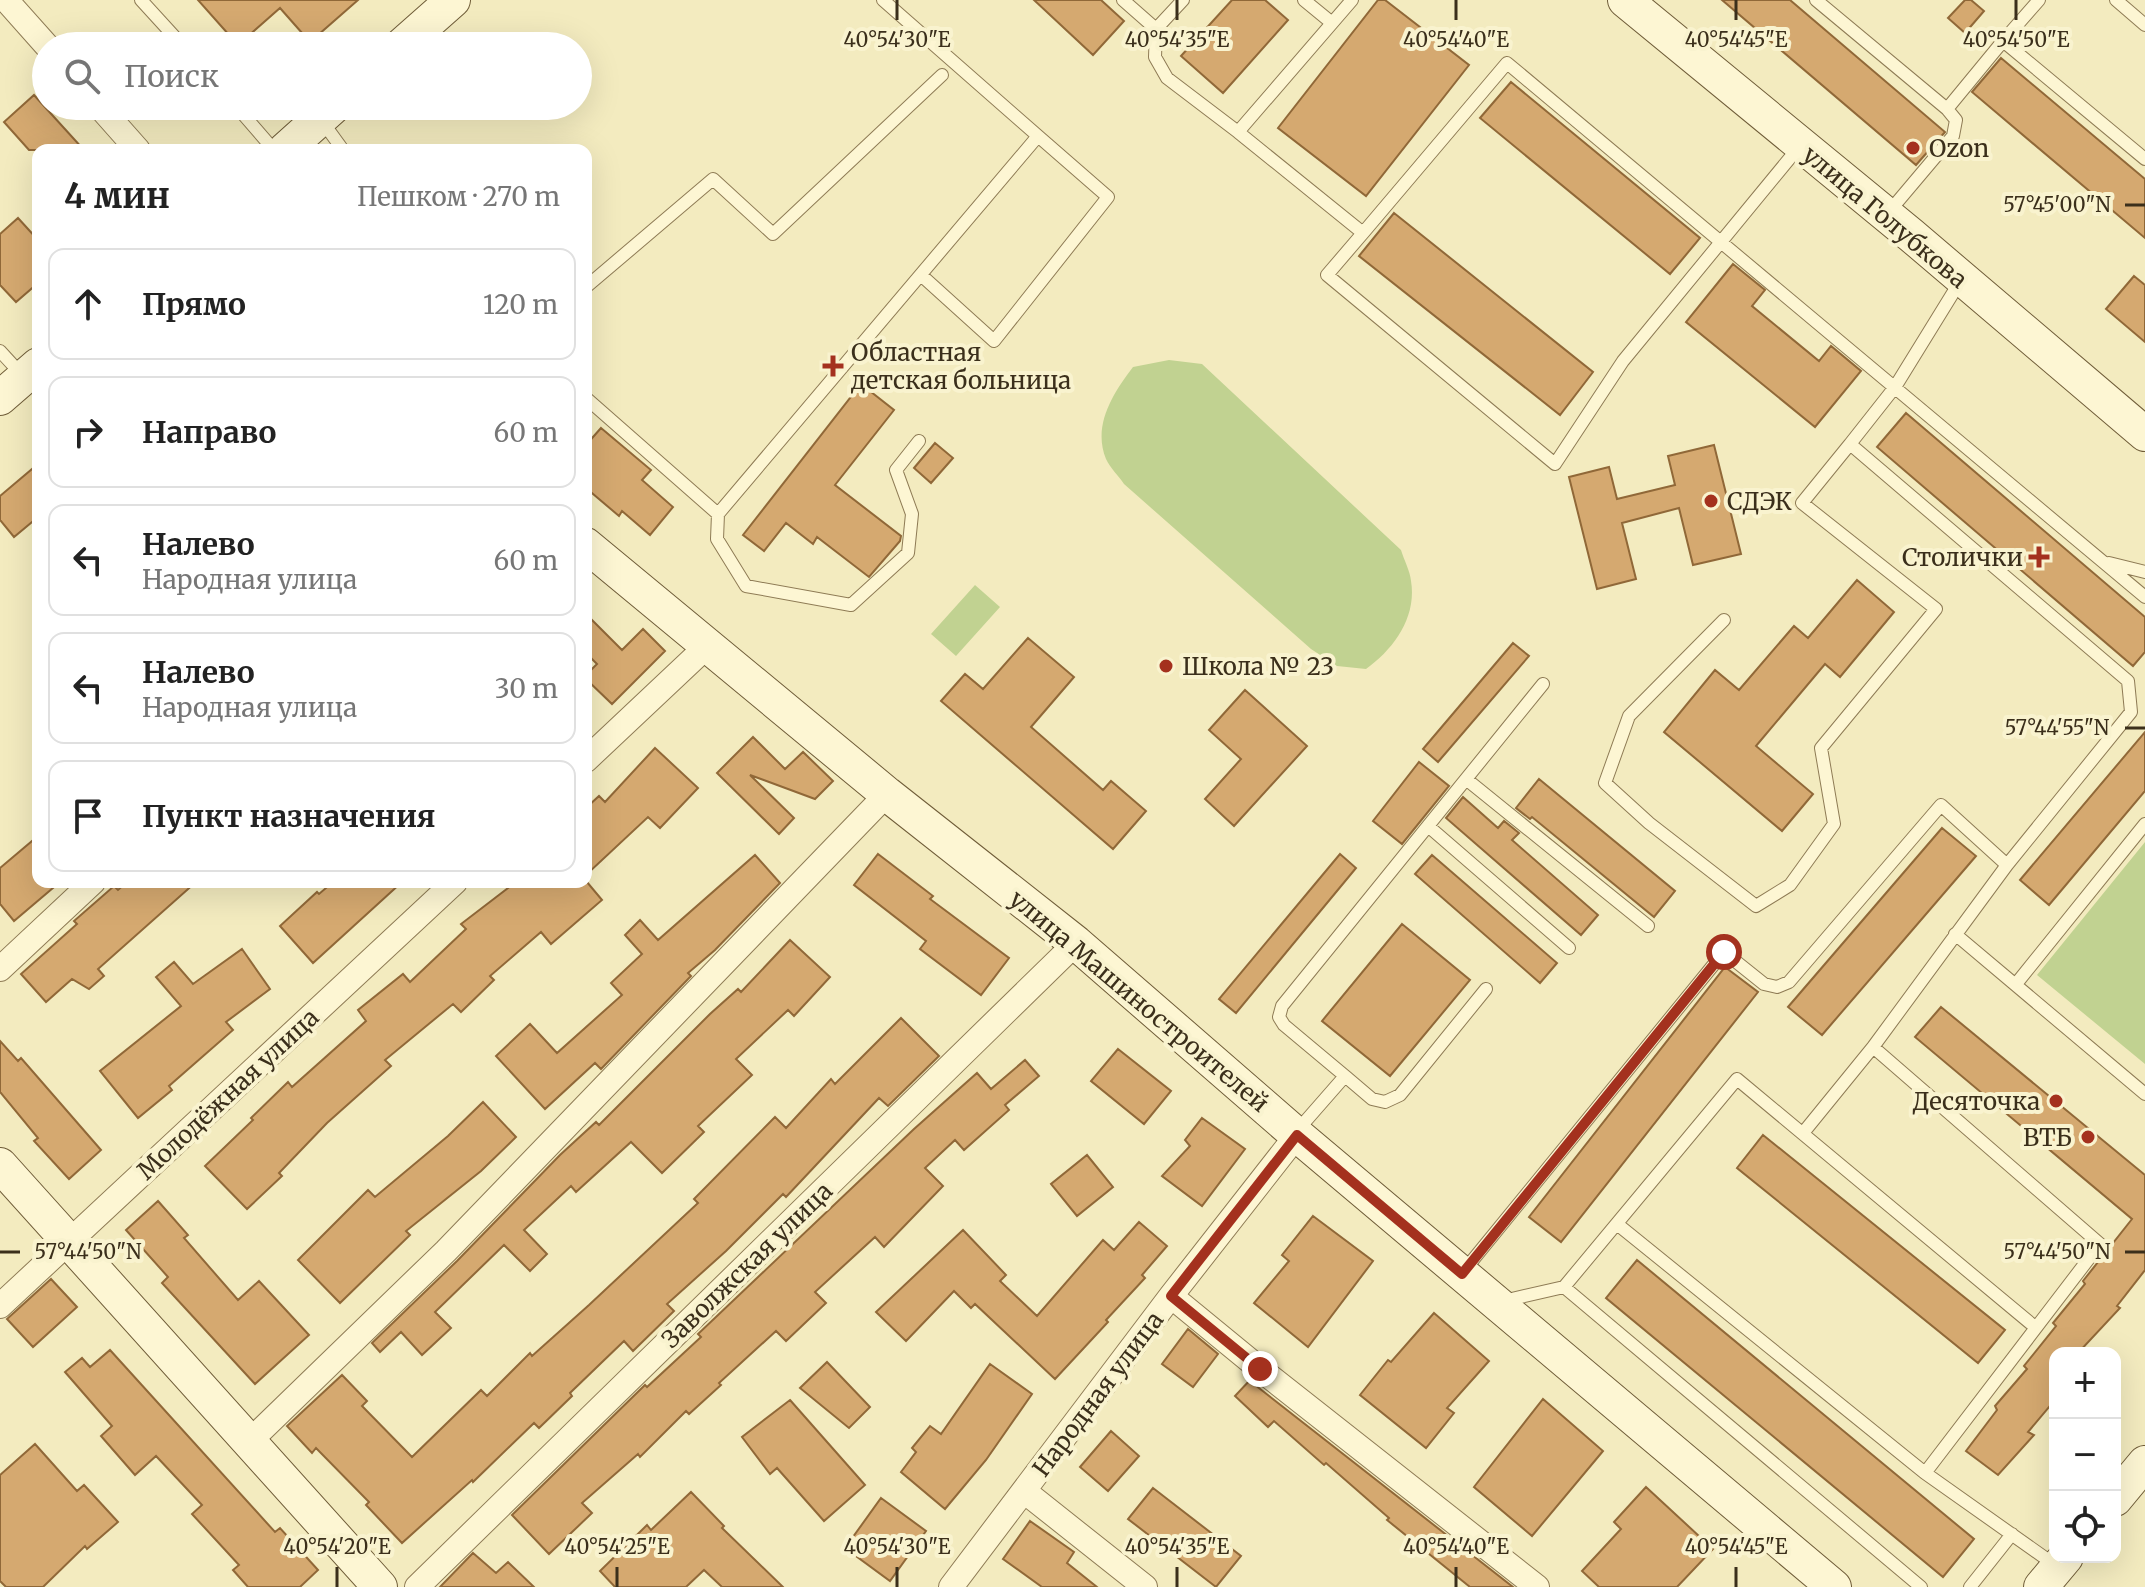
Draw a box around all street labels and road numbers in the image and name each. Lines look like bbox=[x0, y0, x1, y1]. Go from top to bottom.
street label: улица Голубкова bbox=[1796, 139, 1974, 295]
street label: улица Машиностроителей bbox=[1003, 883, 1275, 1119]
street label: Молодёжная улица bbox=[131, 1002, 325, 1186]
street label: Заволжская улица bbox=[655, 1175, 839, 1354]
street label: Народная улица bbox=[1026, 1305, 1170, 1483]

